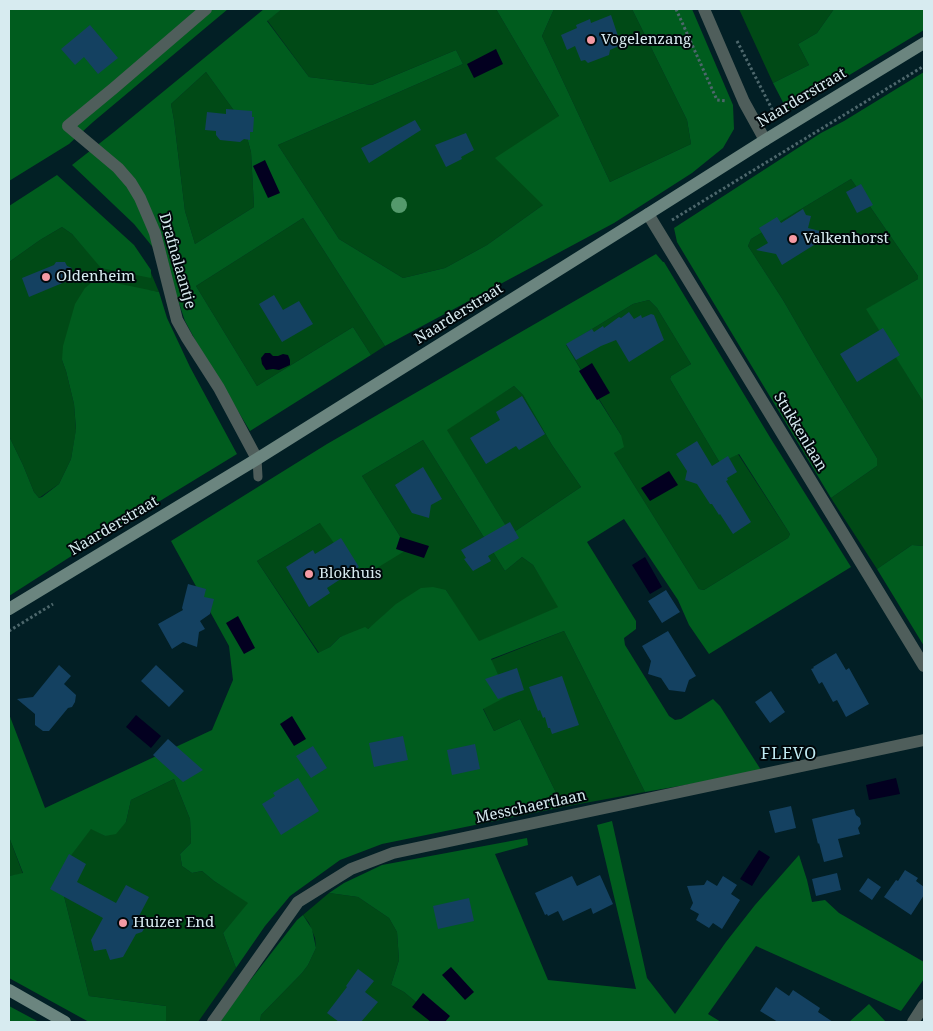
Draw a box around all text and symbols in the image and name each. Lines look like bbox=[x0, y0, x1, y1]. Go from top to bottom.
place label: Vogelenzang bbox=[601, 31, 691, 49]
marker: Vogelenzang bbox=[585, 34, 597, 46]
street label: Naarderstraat bbox=[754, 64, 850, 132]
street label: Drafnalaantje bbox=[155, 211, 199, 311]
place label: Valkenhorst bbox=[803, 230, 889, 248]
marker: Valkenhorst bbox=[787, 233, 799, 245]
place label: Oldenheim bbox=[56, 268, 135, 286]
marker: Oldenheim bbox=[40, 271, 52, 283]
street label: Naarderstraat bbox=[412, 280, 506, 348]
street label: Stukkenlaan bbox=[769, 389, 831, 475]
street label: Naarderstraat bbox=[66, 492, 162, 560]
place label: Blokhuis bbox=[319, 565, 382, 583]
marker: Blokhuis bbox=[303, 568, 315, 580]
district label: FLEVO bbox=[760, 744, 818, 764]
street label: Messchaertlaan bbox=[474, 786, 588, 828]
place label: Huizer End bbox=[133, 914, 214, 932]
marker: Huizer End bbox=[117, 917, 129, 929]

